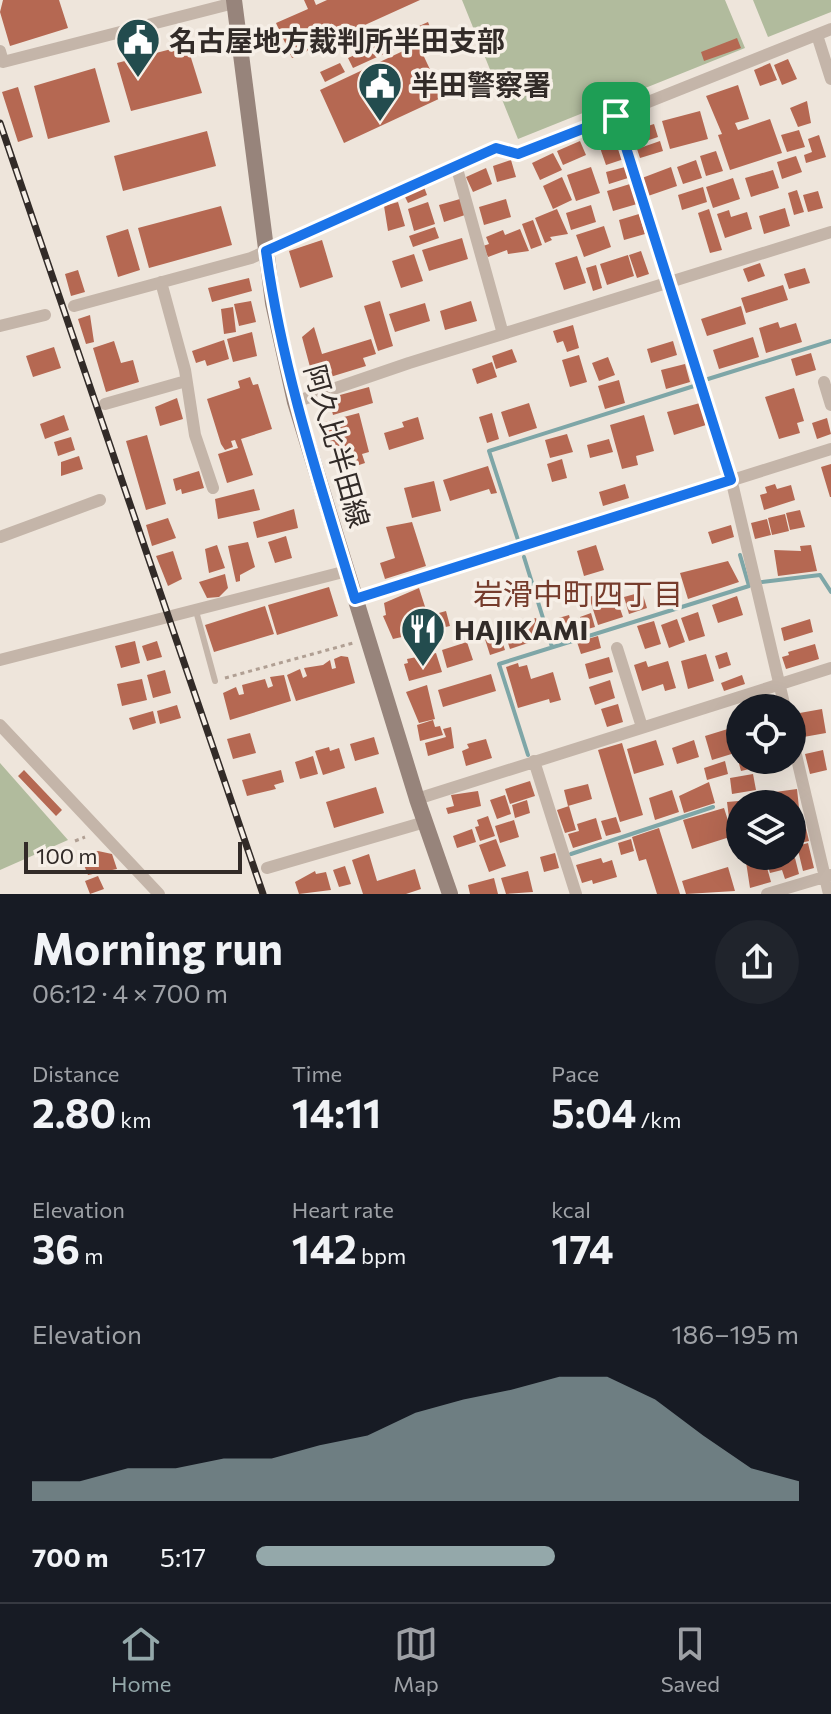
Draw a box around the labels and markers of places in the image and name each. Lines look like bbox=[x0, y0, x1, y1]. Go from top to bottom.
public building icon: 名古屋地方裁判所半田支部 bbox=[114, 16, 162, 79]
place label: 名古屋地方裁判所半田支部 bbox=[169, 23, 505, 57]
public building icon: 半田警察署 bbox=[356, 60, 404, 123]
place label: 半田警察署 bbox=[411, 67, 551, 101]
pin bbox=[582, 82, 650, 150]
restaurant icon: HAJIKAMI bbox=[399, 605, 447, 668]
place label: HAJIKAMI bbox=[454, 612, 588, 646]

